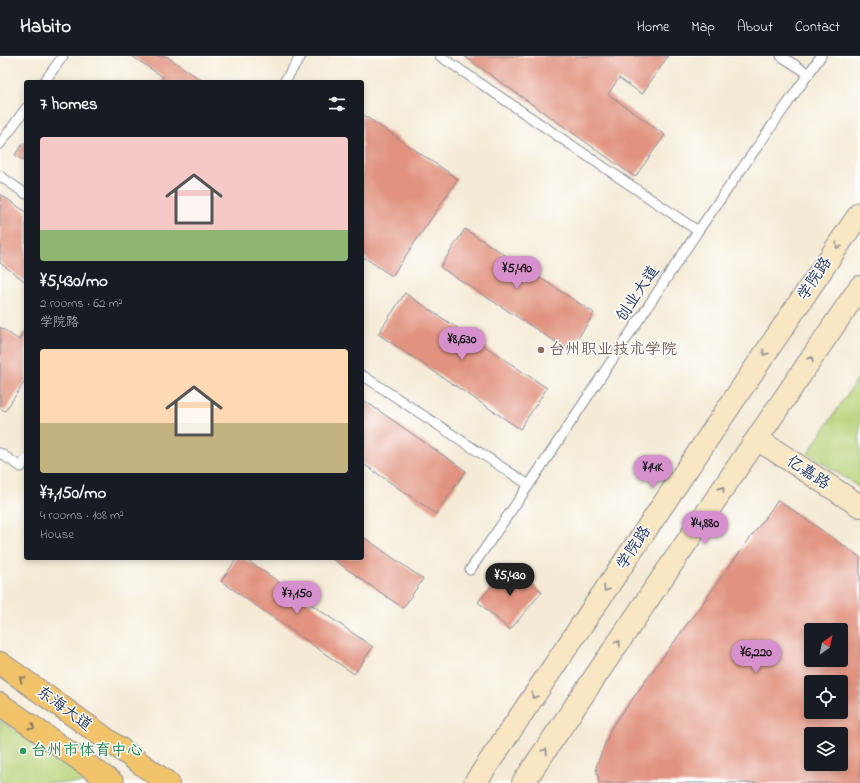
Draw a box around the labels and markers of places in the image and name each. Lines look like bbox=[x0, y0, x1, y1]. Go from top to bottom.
pin: ¥5,490 bbox=[484, 256, 550, 290]
pin: ¥8,630 bbox=[429, 327, 495, 361]
place label: 台州职业技术学院 bbox=[549, 338, 677, 362]
marker: 台州职业技术学院 bbox=[536, 345, 546, 355]
pin: ¥14K bbox=[629, 455, 677, 489]
pin: ¥4,880 bbox=[672, 511, 738, 545]
pin: ¥5,430 bbox=[477, 563, 543, 597]
pin: ¥7,150 bbox=[264, 581, 330, 615]
pin: ¥6,220 bbox=[723, 640, 789, 674]
place label: 台州市体育中心 bbox=[31, 739, 143, 763]
marker: 台州市体育中心 bbox=[18, 746, 28, 756]

